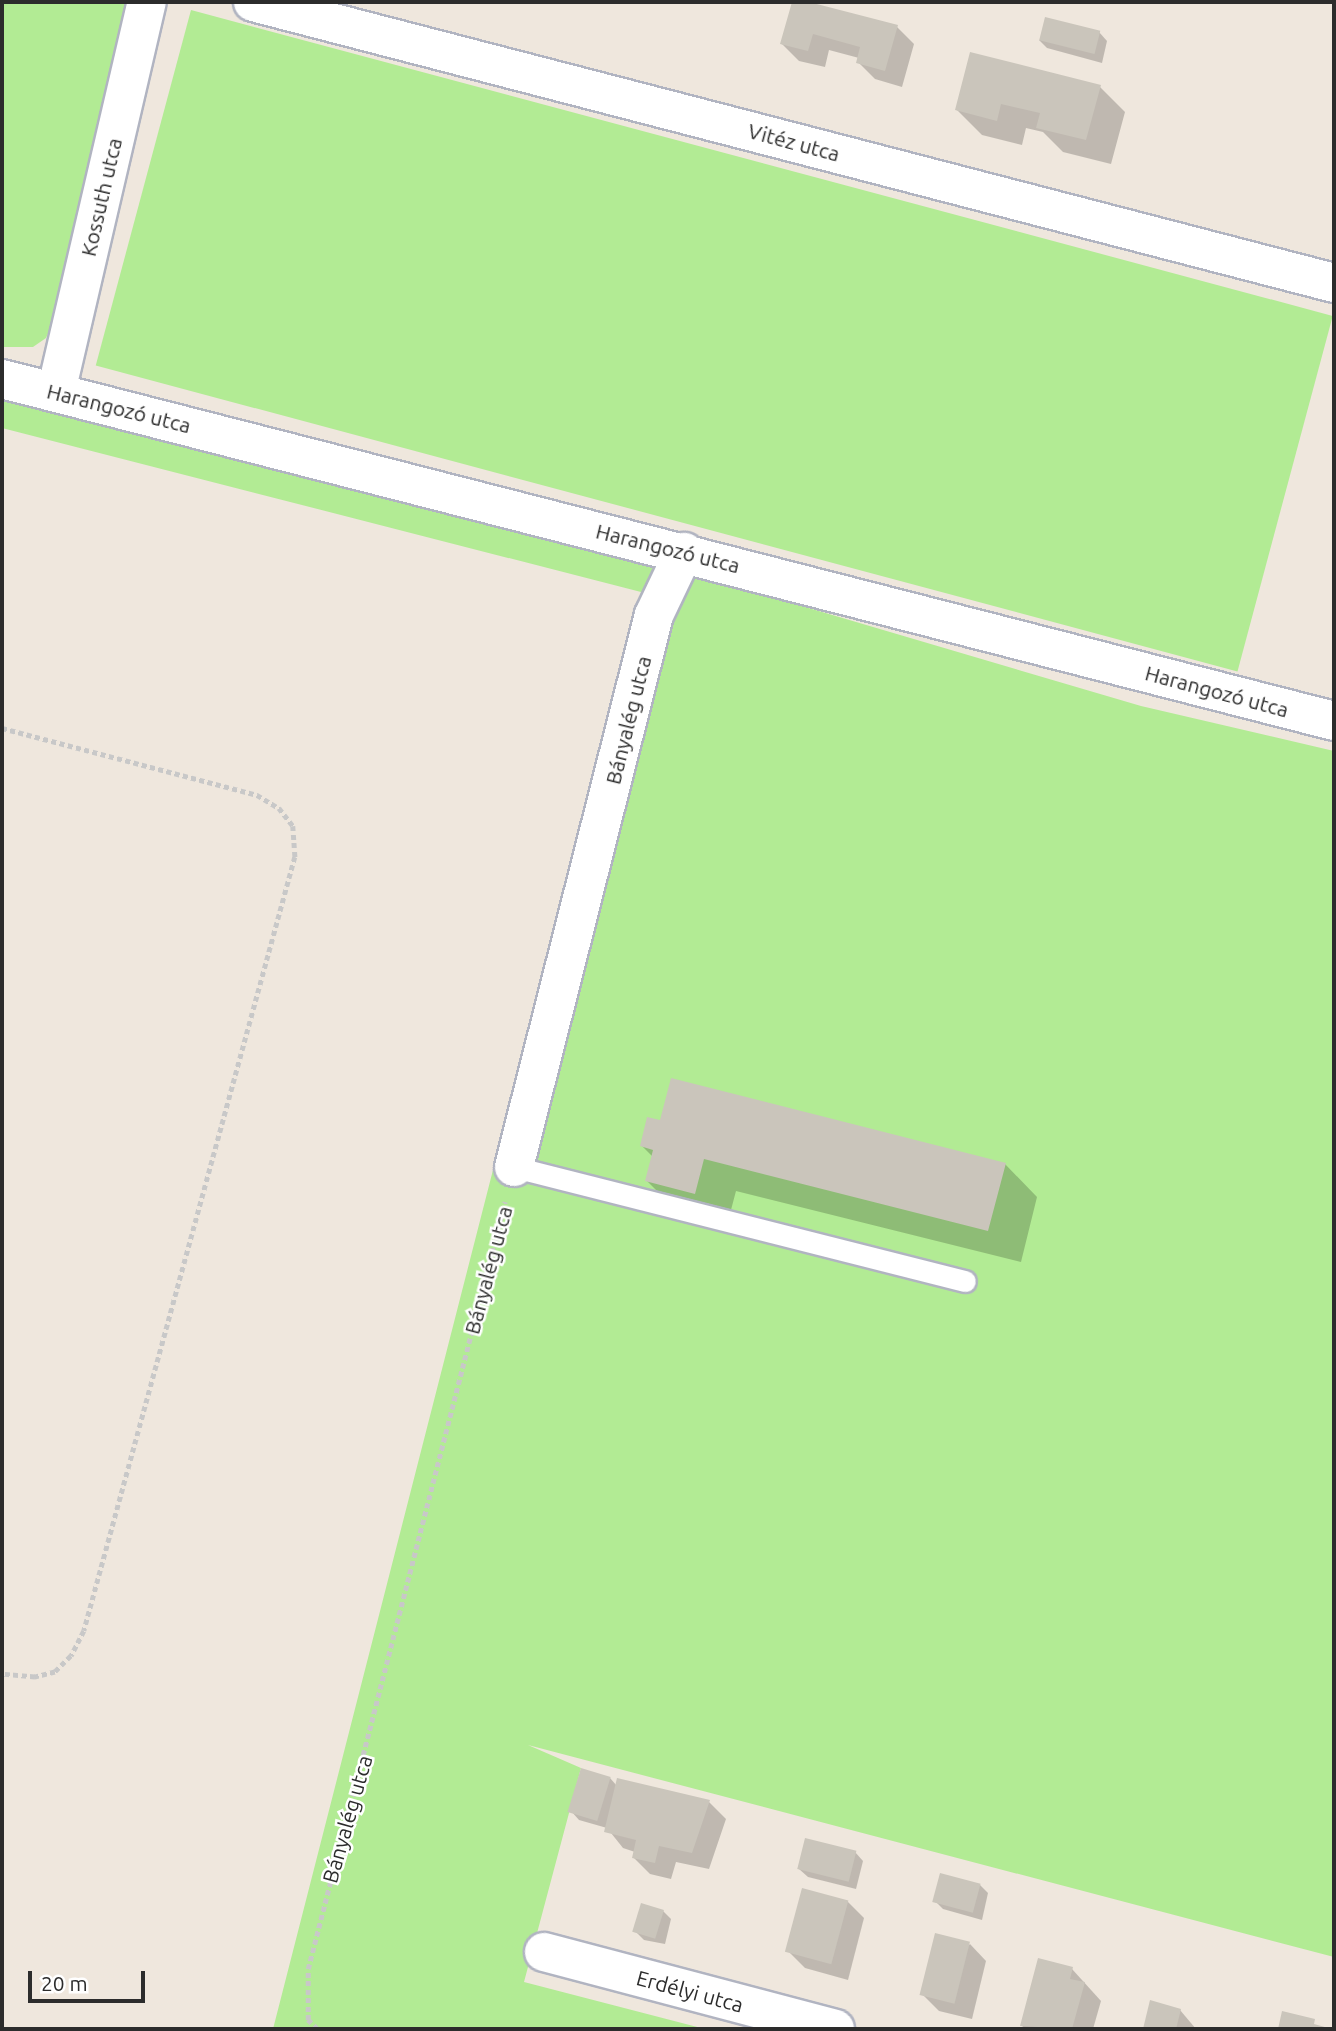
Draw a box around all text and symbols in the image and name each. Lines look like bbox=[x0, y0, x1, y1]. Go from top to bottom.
street label: Vitéz utca bbox=[745, 118, 843, 166]
street label: Kossuth utca bbox=[75, 135, 127, 259]
street label: Harangozó utca bbox=[44, 378, 194, 438]
street label: Harangozó utca bbox=[593, 518, 743, 578]
street label: Bányalég utca bbox=[600, 653, 656, 787]
street label: Harangozó utca bbox=[1142, 660, 1292, 722]
street label: Bányalég utca bbox=[459, 1203, 517, 1337]
street label: Bányalég utca bbox=[317, 1752, 377, 1886]
scale bar bbox=[32, 1958, 149, 2002]
street label: Erdélyi utca bbox=[634, 1965, 746, 2017]
text: 20 m bbox=[41, 1971, 88, 1995]

